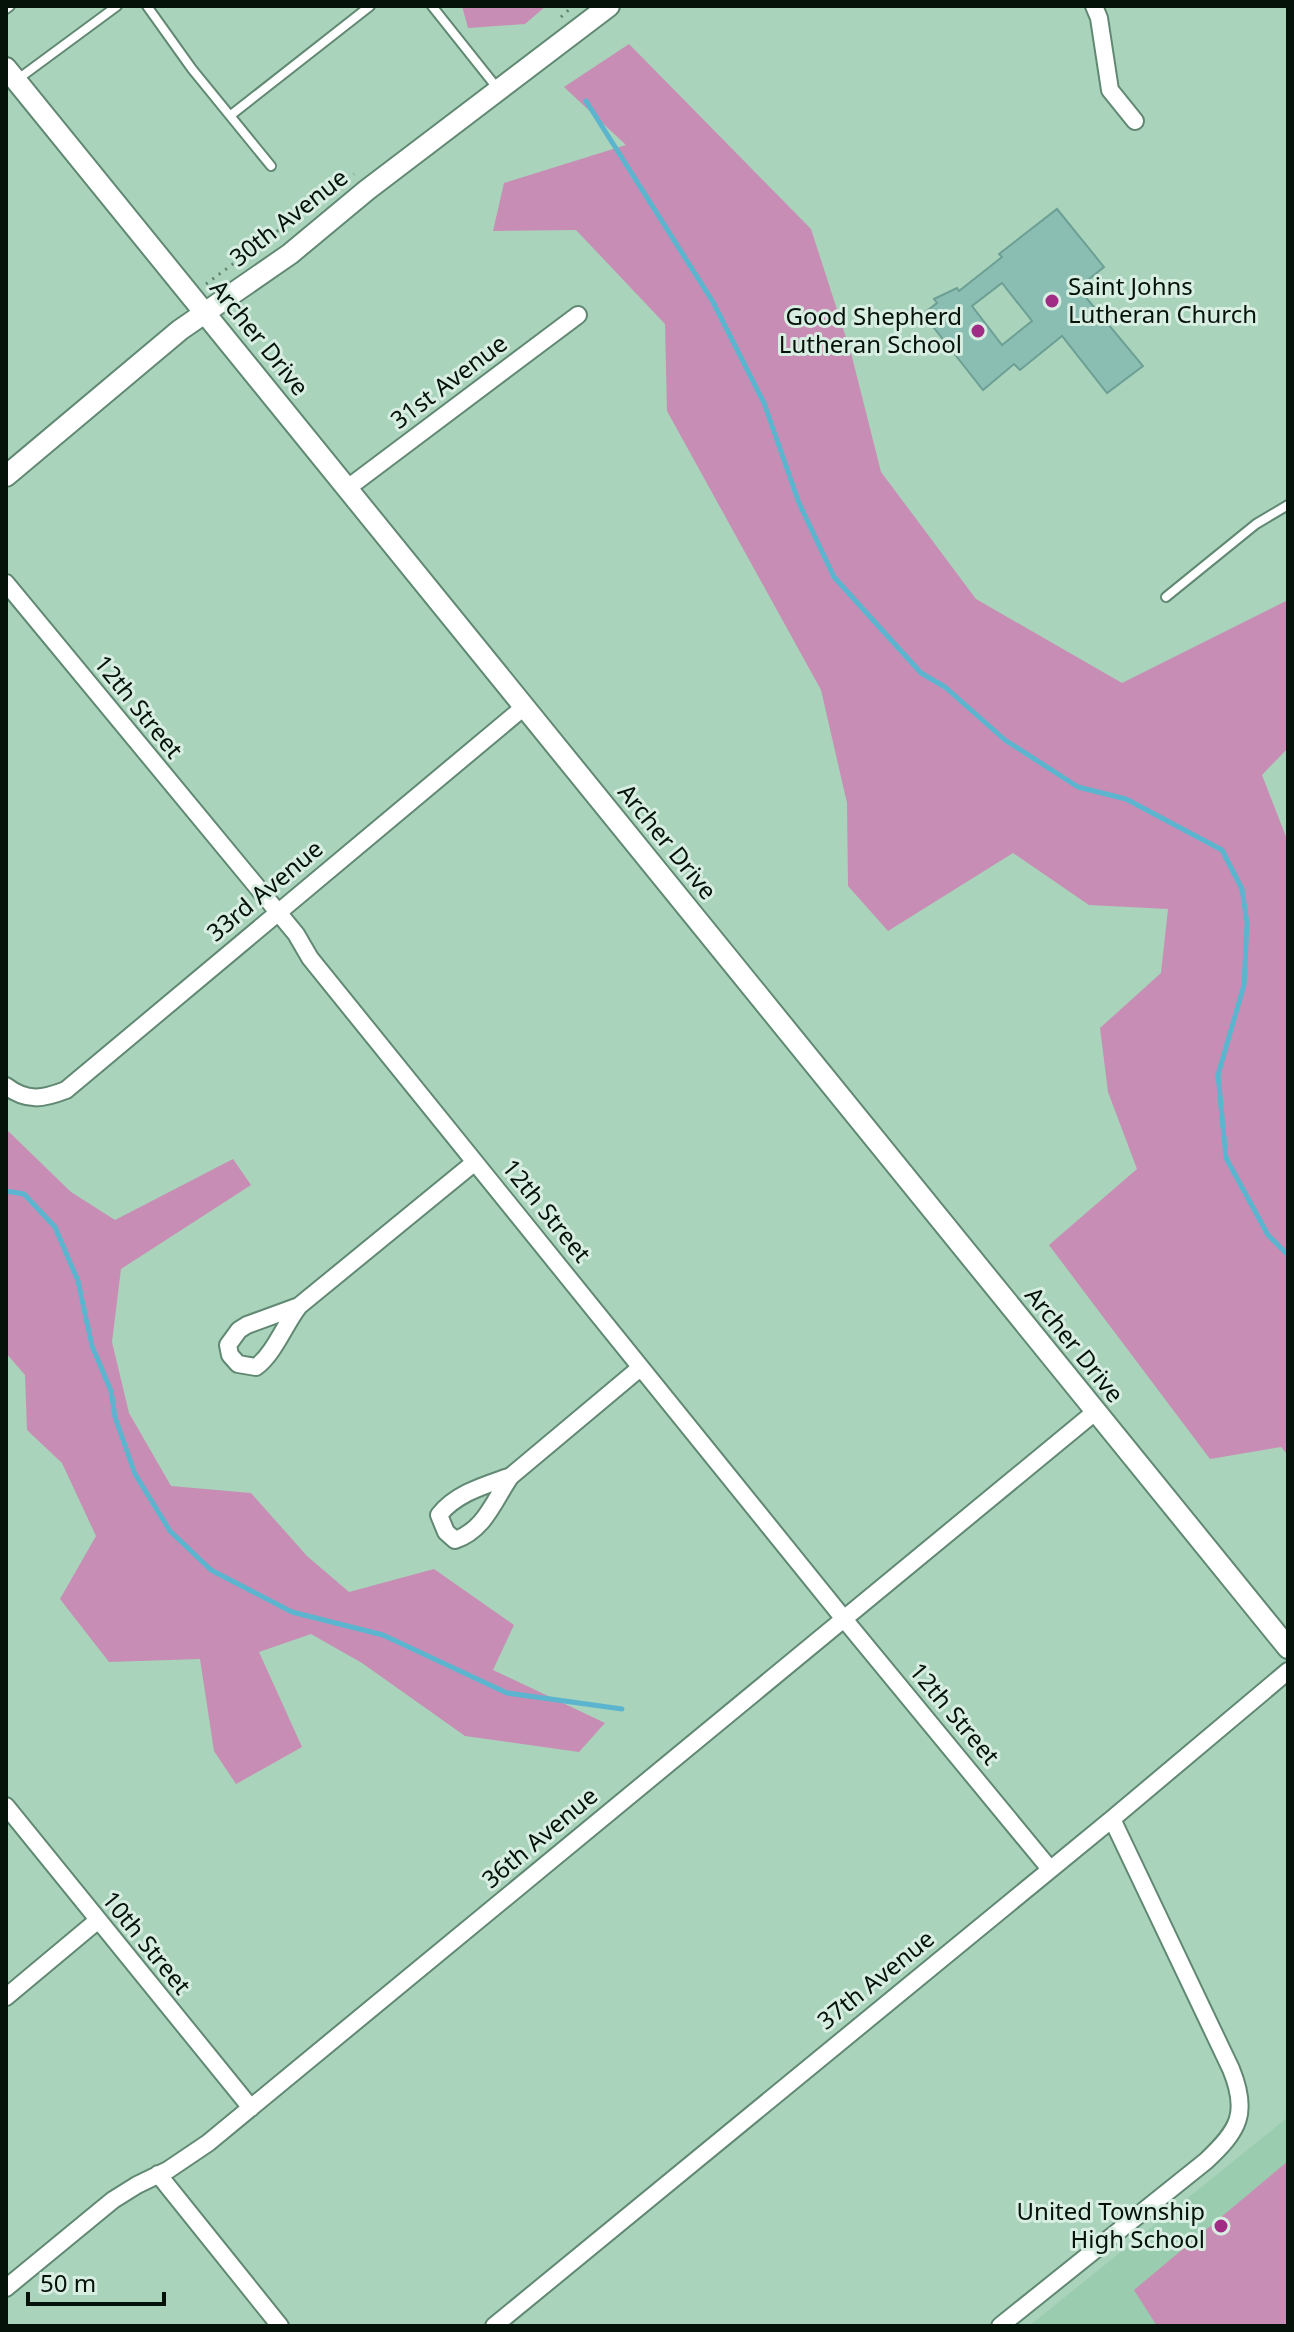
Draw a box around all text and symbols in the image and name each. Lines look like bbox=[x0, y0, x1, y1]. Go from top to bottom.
street label: 30th Avenue bbox=[222, 160, 354, 273]
place label: Saint Johns Lutheran Church bbox=[1068, 269, 1257, 330]
street label: Archer Drive bbox=[203, 272, 317, 402]
marker: Saint Johns Lutheran Church bbox=[1043, 292, 1061, 310]
place label: Good Shepherd Lutheran School bbox=[779, 299, 962, 360]
marker: Good Shepherd Lutheran School bbox=[969, 322, 987, 340]
street label: 31st Avenue bbox=[383, 326, 513, 436]
street label: 12th Street bbox=[87, 647, 191, 765]
street label: Archer Drive bbox=[611, 776, 725, 906]
street label: 33rd Avenue bbox=[199, 832, 329, 948]
street label: 12th Street bbox=[495, 1151, 599, 1269]
street label: Archer Drive bbox=[1018, 1279, 1132, 1409]
street label: 12th Street bbox=[903, 1655, 1008, 1771]
street label: 36th Avenue bbox=[474, 1779, 604, 1895]
street label: 10th Street bbox=[95, 1883, 199, 2001]
street label: 37th Avenue bbox=[810, 1921, 940, 2036]
place label: United Township High School bbox=[1017, 2194, 1205, 2255]
marker: United Township High School bbox=[1212, 2217, 1230, 2235]
scale bar bbox=[28, 2256, 164, 2306]
text: 50 m bbox=[40, 2266, 96, 2299]

